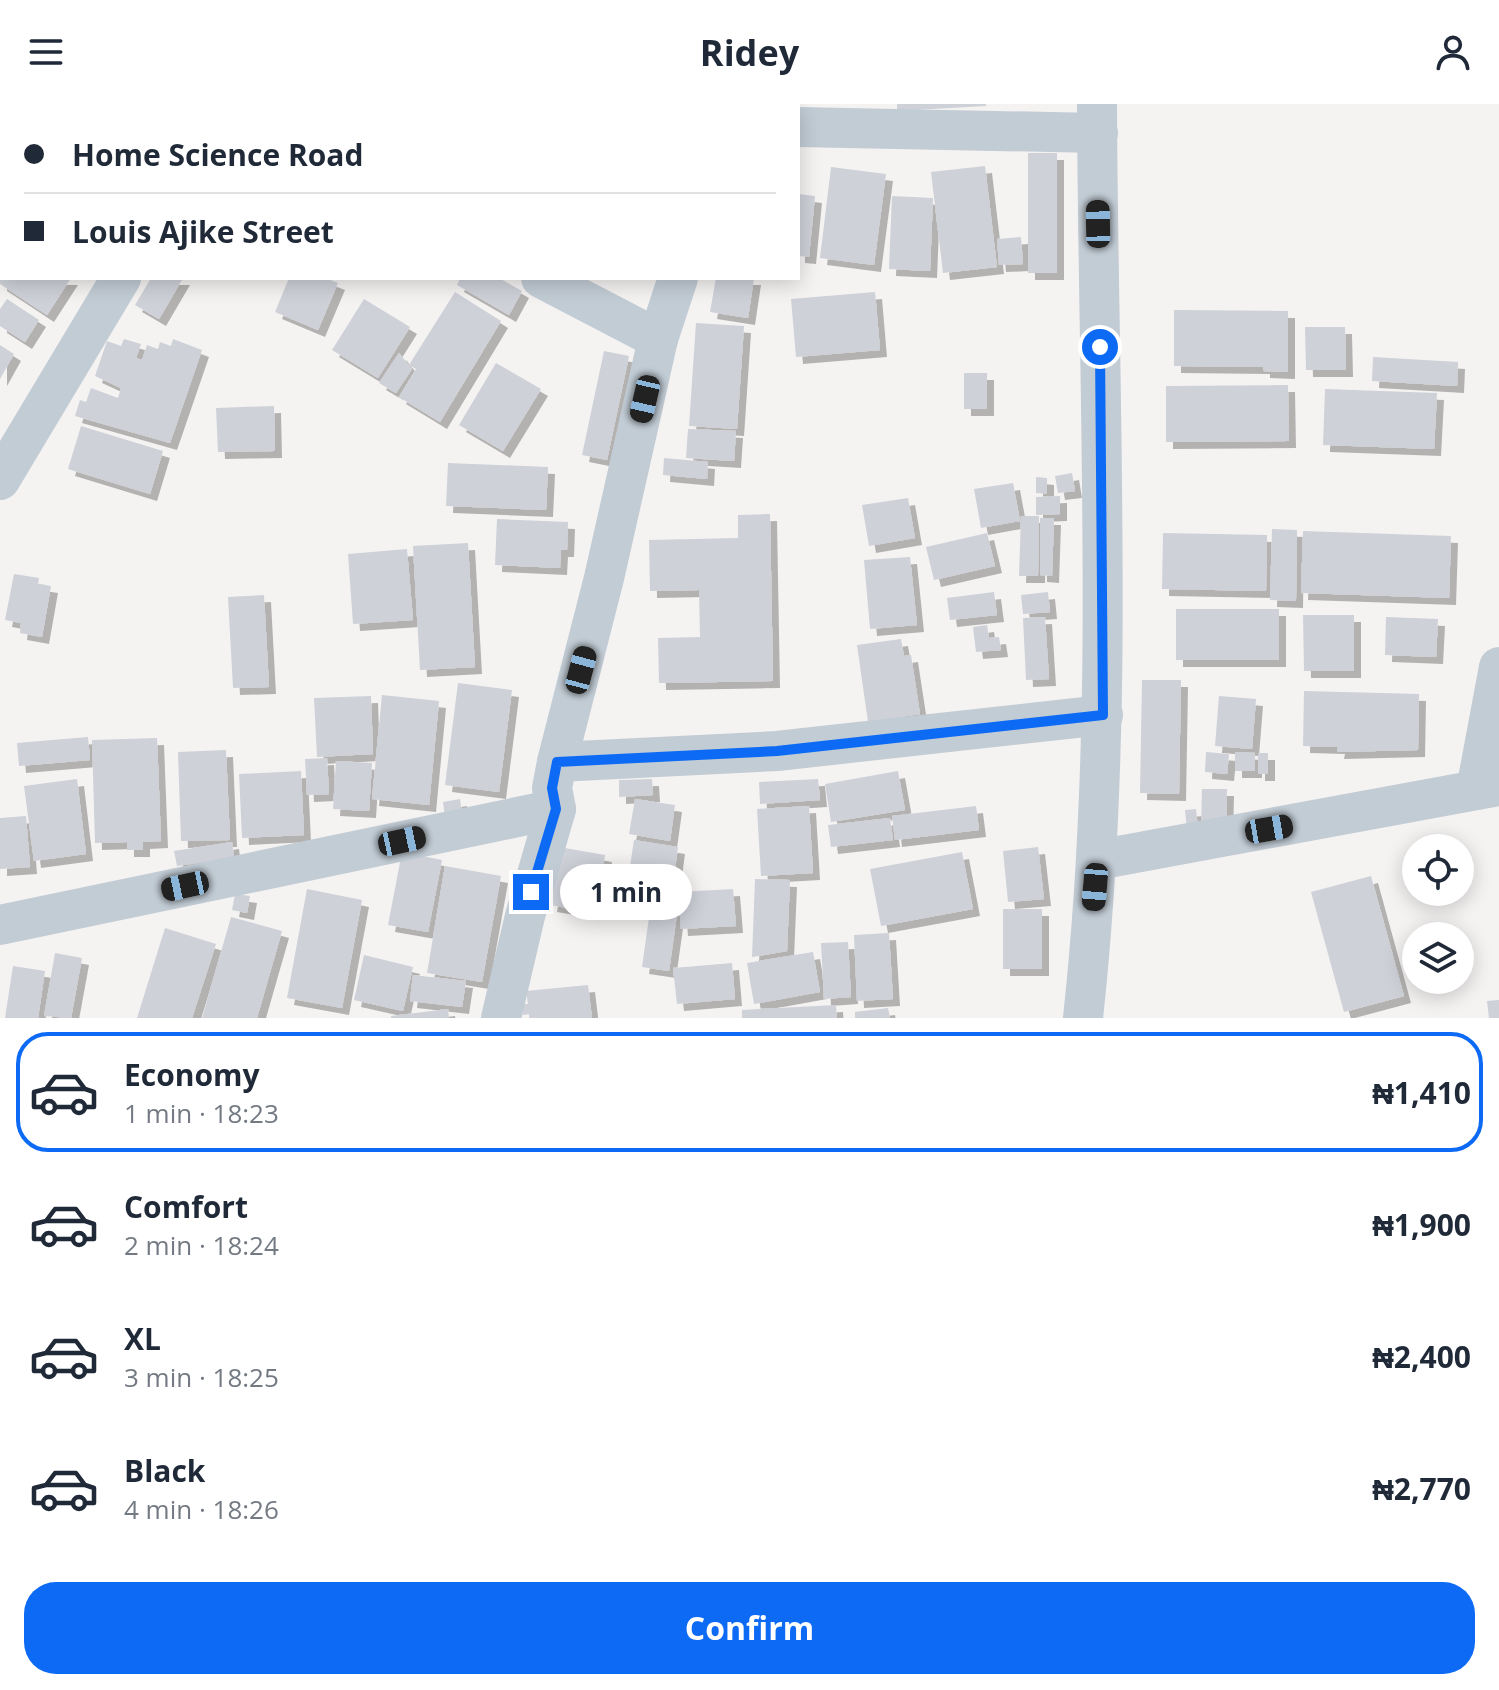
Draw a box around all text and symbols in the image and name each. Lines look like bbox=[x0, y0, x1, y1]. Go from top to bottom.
text: Ridey bbox=[700, 28, 799, 77]
icon: menu bbox=[24, 30, 68, 74]
icon: person bbox=[1431, 30, 1475, 74]
text: Home Science Road bbox=[72, 134, 363, 175]
car bbox=[1086, 200, 1110, 248]
text: Louis Ajike Street bbox=[72, 211, 334, 252]
route start bbox=[1082, 329, 1118, 365]
car bbox=[628, 373, 662, 425]
car bbox=[563, 644, 599, 696]
car bbox=[1243, 813, 1295, 845]
car bbox=[376, 824, 428, 858]
map controls bbox=[1402, 834, 1474, 994]
button: locate bbox=[1402, 834, 1474, 906]
car bbox=[1081, 862, 1109, 912]
callout: 1 min bbox=[559, 864, 691, 920]
car bbox=[159, 869, 211, 903]
route end bbox=[513, 874, 549, 910]
text: 1 min bbox=[590, 874, 662, 910]
button: layers bbox=[1402, 922, 1474, 994]
text: Economy bbox=[124, 1054, 260, 1095]
icon: car bbox=[28, 1056, 100, 1128]
text: ₦1,410 bbox=[1372, 1072, 1471, 1113]
text: 1 min · 18:23 bbox=[124, 1095, 279, 1131]
text: Comfort bbox=[124, 1186, 248, 1227]
icon: car bbox=[28, 1188, 100, 1260]
text: ₦1,900 bbox=[1372, 1204, 1471, 1245]
text: 2 min · 18:24 bbox=[124, 1227, 279, 1263]
text: XL bbox=[124, 1318, 161, 1359]
icon: car bbox=[28, 1320, 100, 1392]
text: ₦2,400 bbox=[1372, 1336, 1471, 1377]
text: 3 min · 18:25 bbox=[124, 1359, 279, 1395]
text: Black bbox=[124, 1450, 205, 1491]
icon: car bbox=[28, 1452, 100, 1524]
text: ₦2,770 bbox=[1372, 1468, 1471, 1509]
text: 4 min · 18:26 bbox=[124, 1491, 279, 1527]
button: Confirm bbox=[24, 1582, 1475, 1674]

